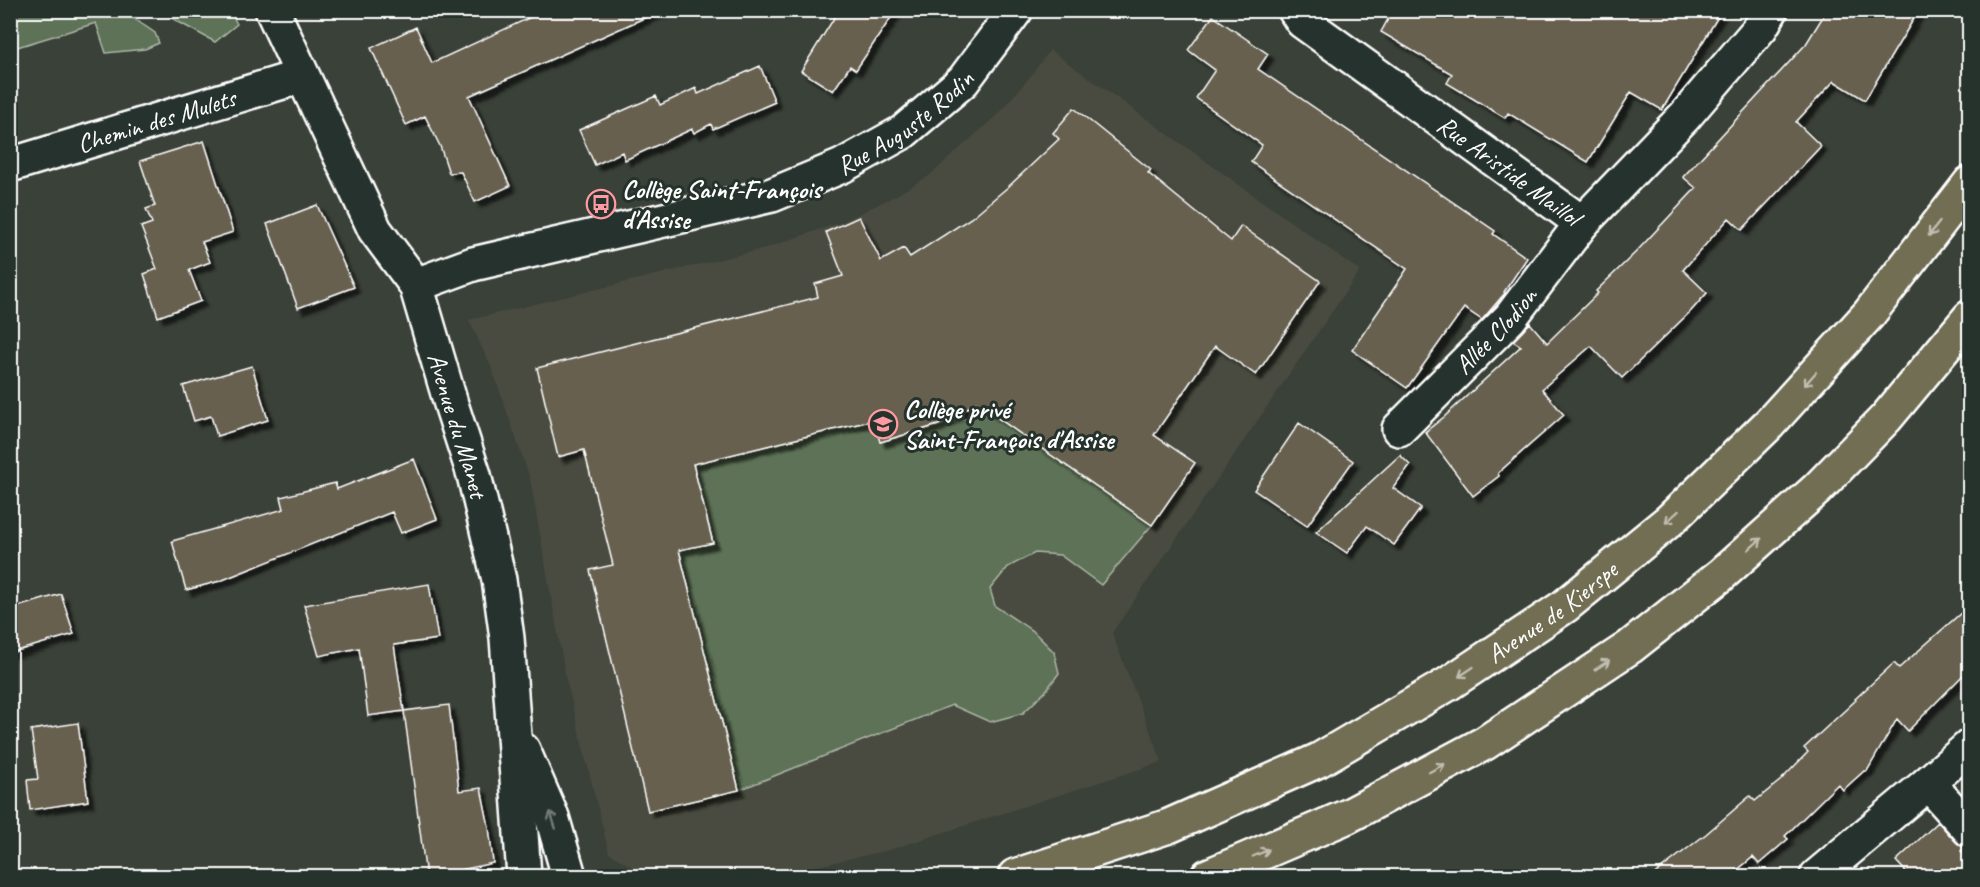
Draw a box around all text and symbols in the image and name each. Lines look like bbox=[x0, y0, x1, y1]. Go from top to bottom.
street label: Rue Auguste Rodin bbox=[831, 64, 982, 183]
street label: Chemin des Mulets bbox=[73, 81, 242, 161]
street label: Rue Aristide Maillol bbox=[1430, 108, 1590, 236]
place label: Collège Saint-François d'Assise bbox=[622, 173, 824, 236]
bus stop icon: Collège Saint-François d'Assise bbox=[585, 188, 617, 220]
one-way arrow bbox=[1928, 221, 1941, 237]
street label: Allée Clodion bbox=[1447, 280, 1545, 381]
street label: Avenue du Manet bbox=[420, 349, 495, 504]
one-way arrow bbox=[1803, 372, 1817, 387]
place label: Collège privé Saint-François d'Assise bbox=[904, 393, 1116, 456]
school or university icon: Collège privé Saint-François d'Assise bbox=[867, 408, 899, 440]
one-way arrow bbox=[1665, 510, 1680, 524]
one-way arrow bbox=[1747, 538, 1763, 551]
street label: Avenue de Kierspe bbox=[1480, 552, 1626, 671]
one-way arrow bbox=[1593, 659, 1610, 671]
one-way arrow bbox=[1458, 666, 1475, 678]
one-way arrow bbox=[1427, 762, 1445, 773]
one-way arrow bbox=[547, 811, 558, 830]
one-way arrow bbox=[1252, 847, 1270, 858]

